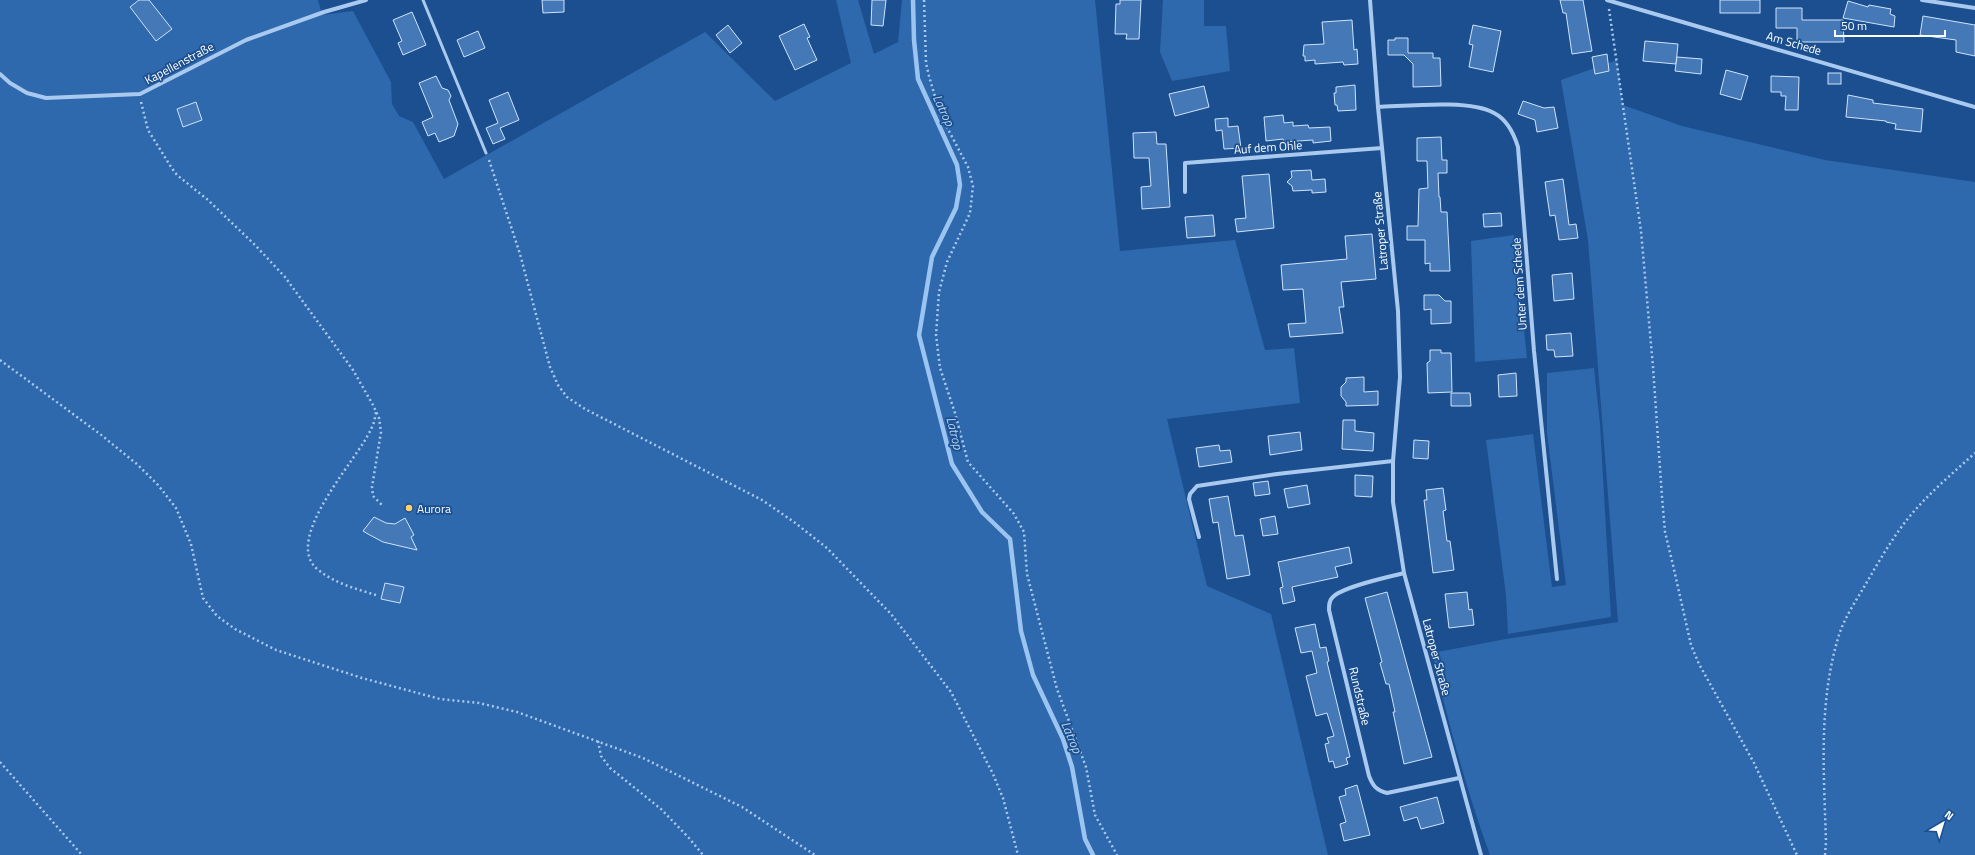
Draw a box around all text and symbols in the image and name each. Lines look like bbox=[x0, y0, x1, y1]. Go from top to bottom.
scale bar bbox=[1835, 12, 1945, 38]
text: 50 m bbox=[1841, 16, 1867, 35]
street label: Am Schede bbox=[1764, 26, 1824, 60]
street label: Kapellenstraße bbox=[141, 37, 217, 89]
water label: Latrop bbox=[928, 91, 960, 130]
street label: Auf dem Ohle bbox=[1233, 135, 1303, 159]
street label: Latroper Straße bbox=[1367, 191, 1393, 271]
street label: Unter dem Schede bbox=[1506, 237, 1532, 331]
water label: Latrop bbox=[941, 415, 969, 452]
place label: Aurora bbox=[417, 499, 451, 518]
marker: Aurora bbox=[404, 503, 414, 513]
street label: Latroper Straße bbox=[1418, 616, 1456, 698]
street label: Rundstraße bbox=[1344, 665, 1376, 727]
water label: Latrop bbox=[1056, 718, 1088, 757]
north arrow bbox=[1923, 803, 1963, 843]
text: N bbox=[1941, 806, 1957, 824]

